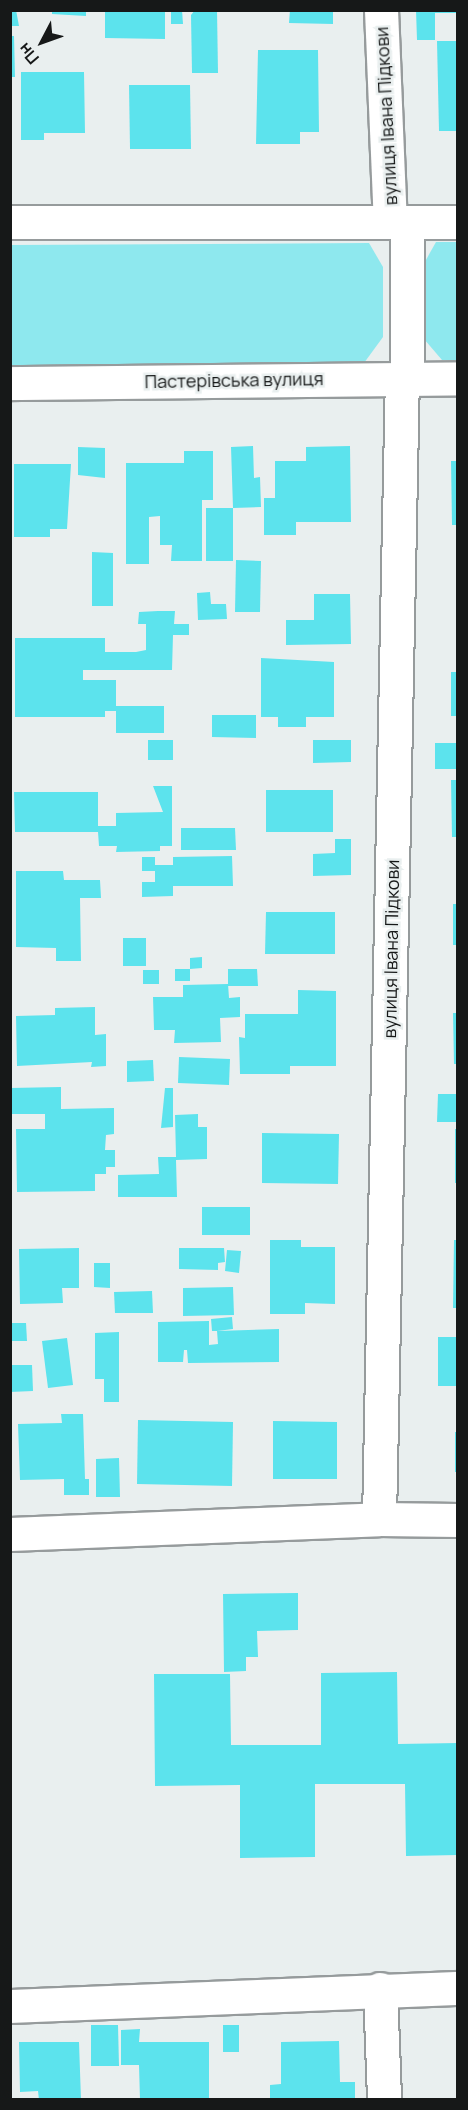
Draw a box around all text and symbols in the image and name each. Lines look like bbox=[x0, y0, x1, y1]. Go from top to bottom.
north arrow bbox=[12, 12, 72, 72]
street label: вулиця Івана Підкови bbox=[371, 26, 401, 206]
text: Пн bbox=[13, 38, 44, 69]
street label: Пастерівська вулиця bbox=[144, 368, 324, 392]
street label: вулиця Івана Підкови bbox=[379, 859, 403, 1039]

